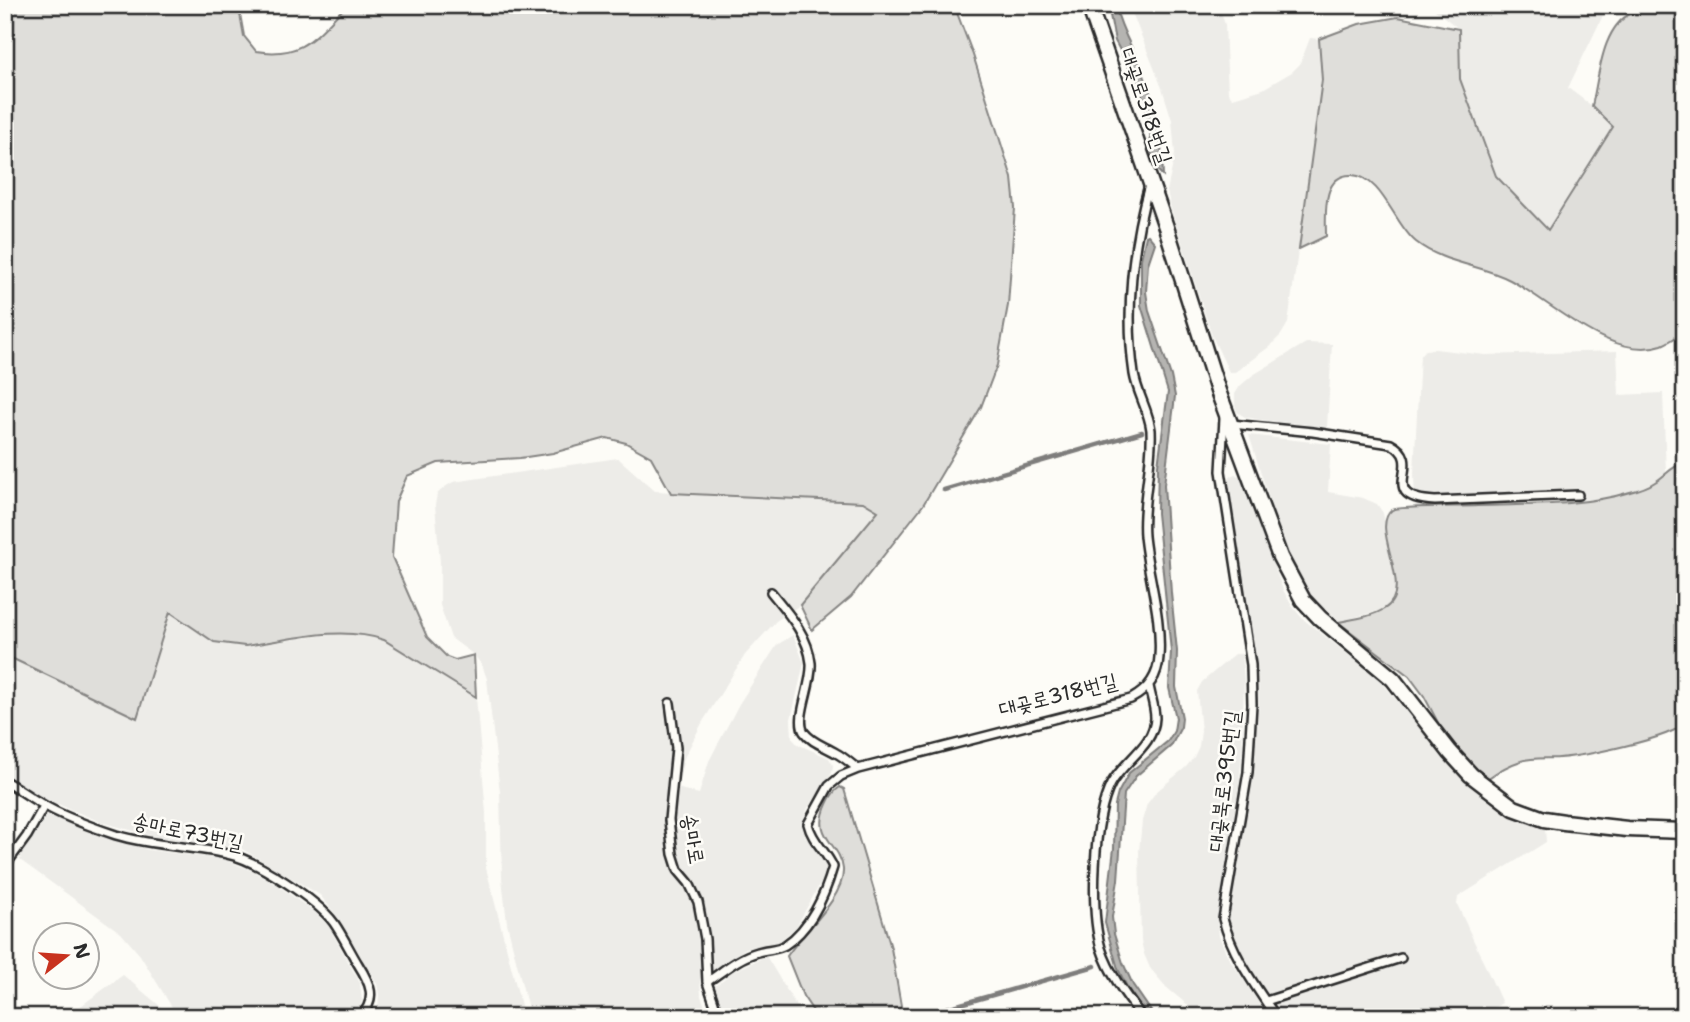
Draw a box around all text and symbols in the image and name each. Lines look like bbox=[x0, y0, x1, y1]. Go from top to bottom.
street label: 대곶로318번길 bbox=[1113, 44, 1179, 168]
street label: 대곶로318번길 bbox=[996, 667, 1120, 723]
street label: 대곶북로395번길 bbox=[1201, 709, 1247, 853]
street label: 송마로73번길 bbox=[130, 807, 246, 857]
street label: 송마로 bbox=[675, 812, 711, 866]
north arrow bbox=[32, 920, 102, 990]
text: N bbox=[68, 940, 96, 962]

